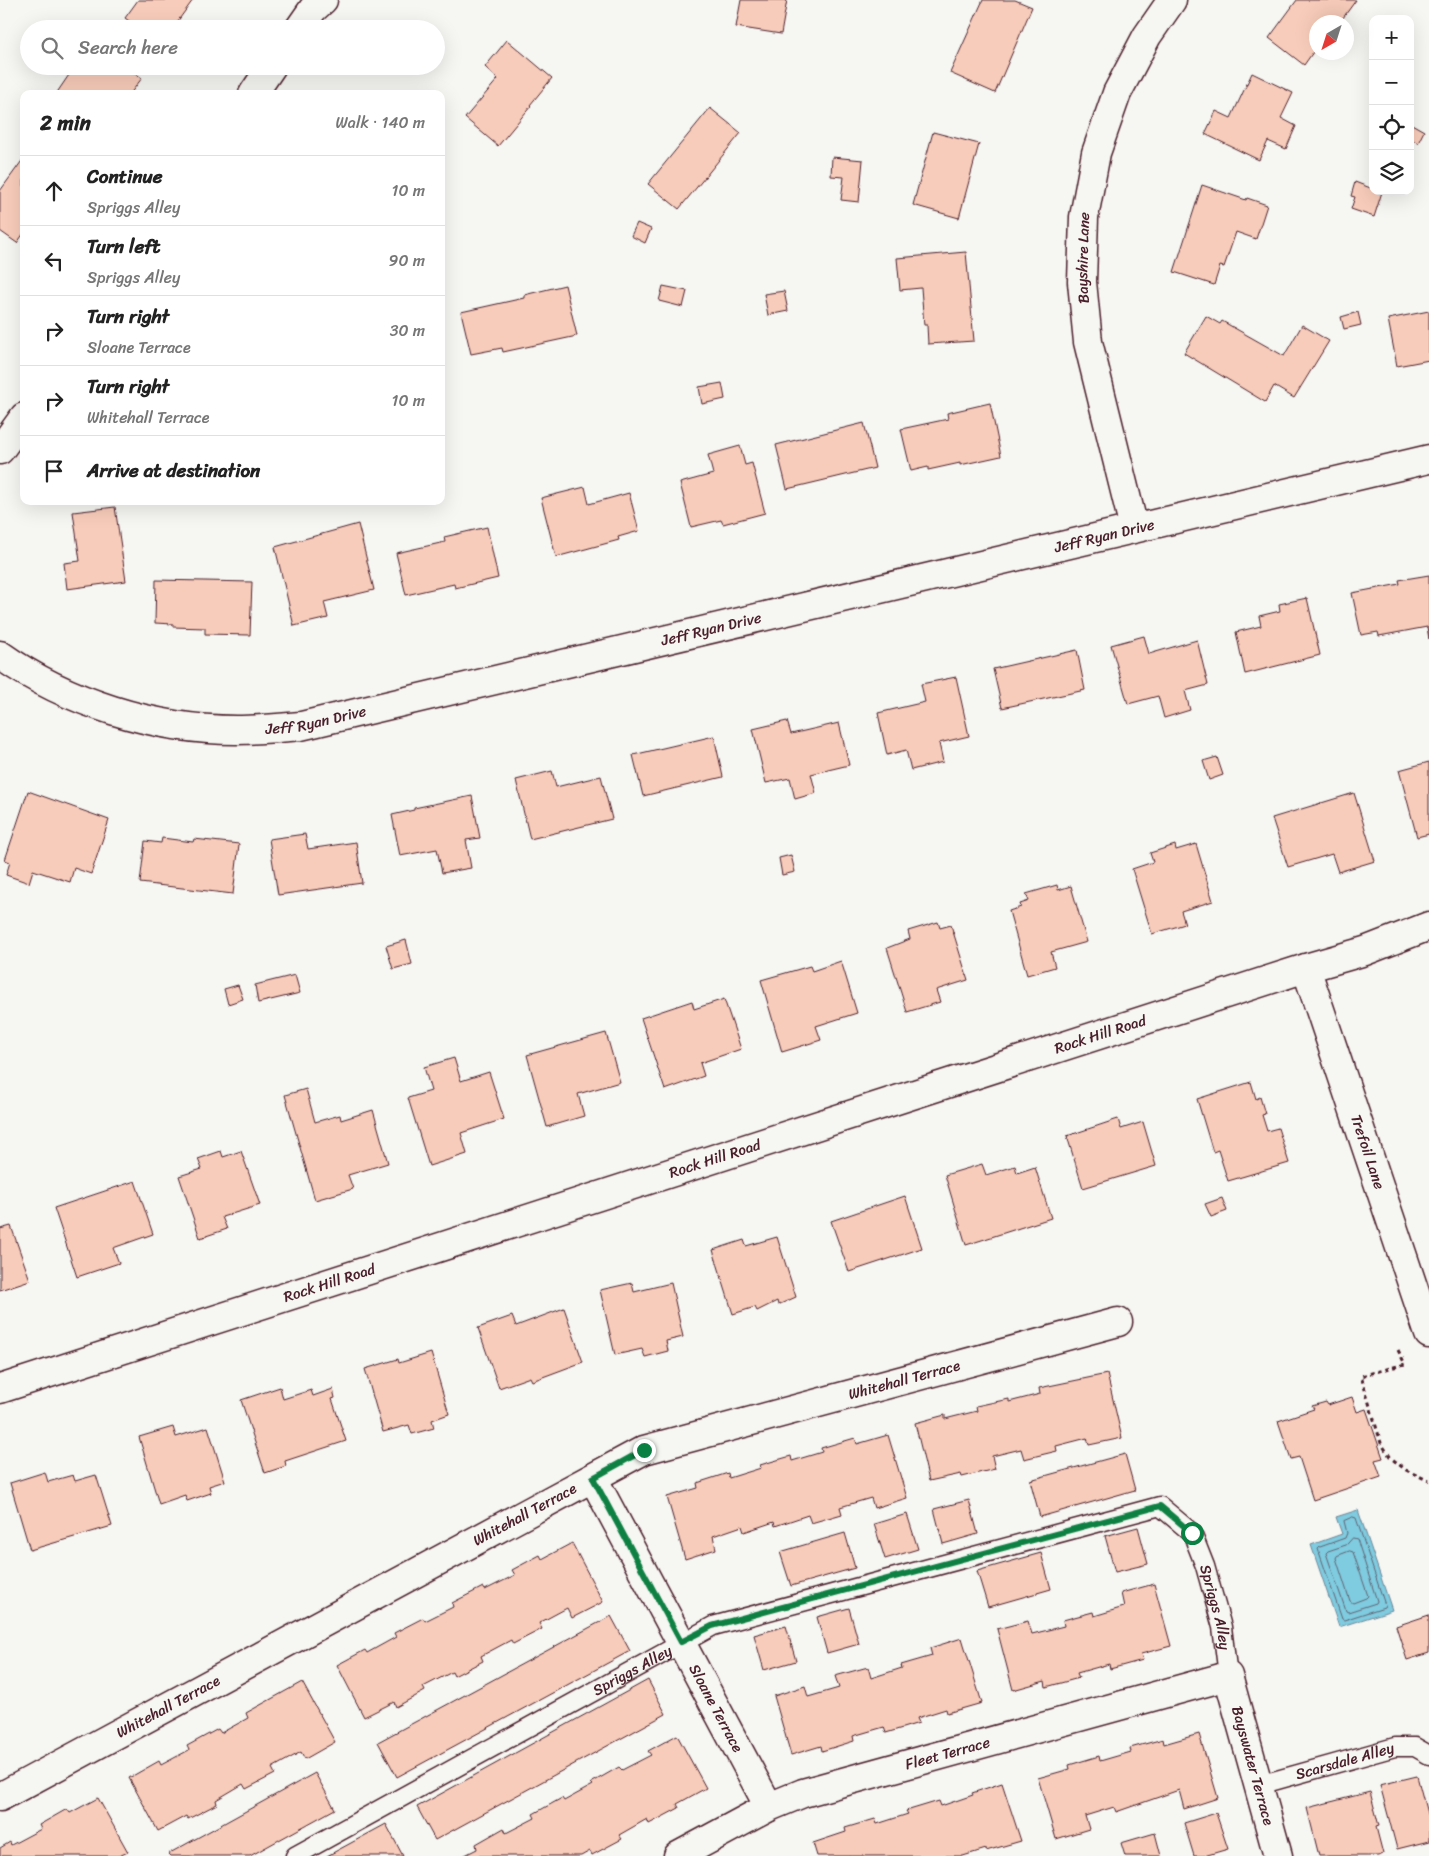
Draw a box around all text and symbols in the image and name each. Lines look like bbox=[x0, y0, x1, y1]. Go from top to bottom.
north arrow bbox=[1309, 15, 1354, 60]
map controls bbox=[1369, 15, 1414, 195]
button: + bbox=[1369, 15, 1414, 60]
search box bbox=[20, 20, 445, 75]
text: Search here bbox=[78, 31, 178, 64]
icon: search bbox=[38, 34, 66, 62]
button: − bbox=[1369, 60, 1414, 105]
text: 2 min bbox=[40, 104, 91, 142]
button: locate bbox=[1369, 105, 1414, 150]
text: Walk · 140 m bbox=[336, 108, 425, 137]
button: layers bbox=[1369, 150, 1414, 195]
text: Continue bbox=[87, 160, 163, 193]
text: 10 m bbox=[392, 176, 425, 205]
icon: ahead bbox=[40, 177, 68, 205]
text: Spriggs Alley bbox=[87, 193, 180, 222]
street label: Bayshire Lane bbox=[1069, 210, 1098, 305]
text: Turn left bbox=[87, 230, 160, 263]
text: 90 m bbox=[389, 246, 425, 275]
icon: left bbox=[40, 247, 68, 275]
text: Spriggs Alley bbox=[87, 263, 180, 292]
text: Turn right bbox=[87, 300, 169, 333]
text: 30 m bbox=[390, 316, 425, 345]
icon: right bbox=[40, 317, 68, 345]
text: Sloane Terrace bbox=[87, 333, 191, 362]
text: Turn right bbox=[87, 370, 169, 403]
text: 10 m bbox=[392, 386, 425, 415]
icon: right bbox=[40, 387, 68, 415]
text: Whitehall Terrace bbox=[87, 403, 210, 432]
text: Arrive at destination bbox=[87, 454, 260, 487]
icon: arrive bbox=[40, 457, 68, 485]
street label: Jeff Ryan Drive bbox=[1051, 511, 1157, 561]
street label: Jeff Ryan Drive bbox=[657, 604, 764, 654]
street label: Jeff Ryan Drive bbox=[264, 698, 369, 742]
street label: Rock Hill Road bbox=[1051, 1007, 1151, 1061]
street label: Trefoil Lane bbox=[1343, 1111, 1393, 1193]
street label: Rock Hill Road bbox=[666, 1131, 765, 1186]
street label: Rock Hill Road bbox=[280, 1256, 380, 1310]
street label: Whitehall Terrace bbox=[845, 1352, 963, 1407]
route end bbox=[633, 1439, 656, 1462]
street label: Whitehall Terrace bbox=[468, 1476, 581, 1553]
route start bbox=[1181, 1522, 1204, 1545]
street label: Spriggs Alley bbox=[1192, 1562, 1238, 1652]
street label: Spriggs Alley bbox=[588, 1638, 677, 1703]
street label: Sloane Terrace bbox=[682, 1659, 751, 1757]
street label: Whitehall Terrace bbox=[111, 1668, 225, 1745]
street label: Bayswater Terrace bbox=[1224, 1703, 1282, 1828]
street label: Fleet Terrace bbox=[902, 1729, 993, 1777]
street label: Scarsdale Alley bbox=[1292, 1735, 1397, 1787]

